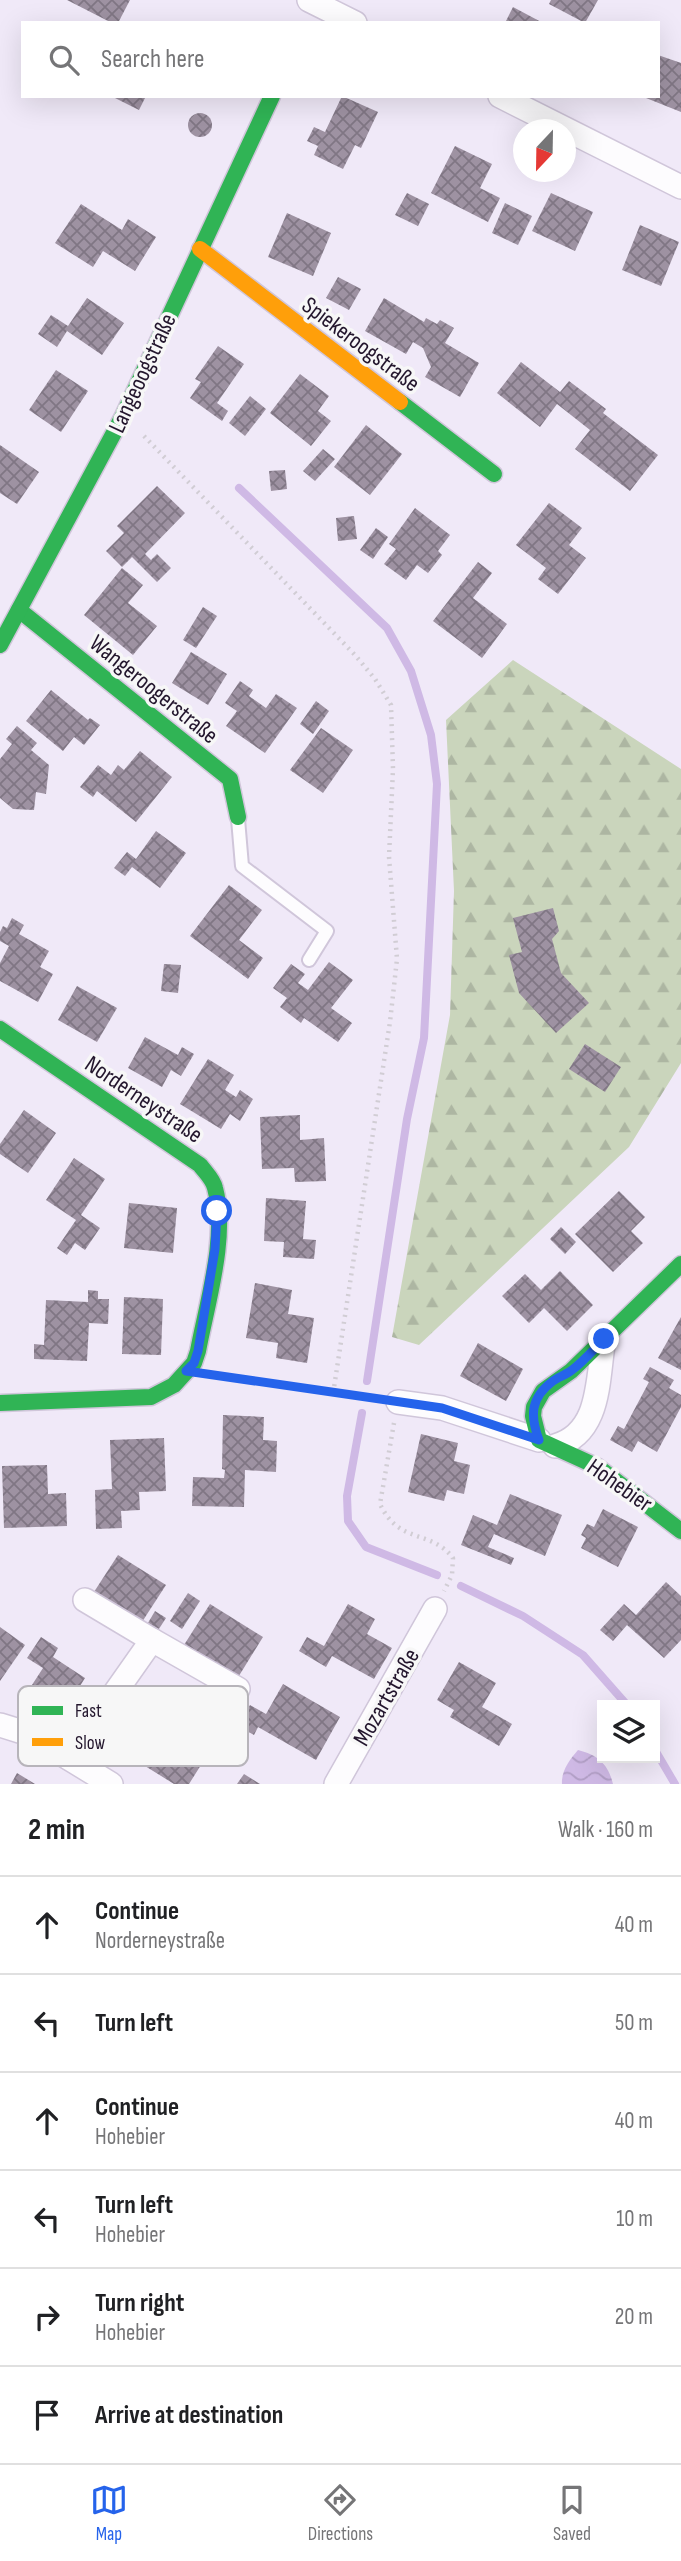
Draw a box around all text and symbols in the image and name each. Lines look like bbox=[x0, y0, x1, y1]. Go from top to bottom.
search box bbox=[21, 21, 660, 98]
icon: search bbox=[45, 41, 83, 79]
text: Search here bbox=[101, 44, 204, 75]
north arrow bbox=[513, 119, 576, 182]
street label: Spiekeroogstraße bbox=[296, 291, 425, 398]
street label: Langeoogstraße bbox=[102, 309, 183, 438]
street label: Wangeroogerstraße bbox=[84, 629, 224, 750]
street label: Norderneystraße bbox=[79, 1049, 208, 1149]
route start bbox=[201, 1195, 232, 1226]
route end bbox=[588, 1323, 619, 1354]
street label: Hohebier bbox=[581, 1453, 658, 1518]
street label: Mozartstraße bbox=[347, 1643, 426, 1751]
legend bbox=[18, 1686, 248, 1766]
text: Fast bbox=[75, 1700, 102, 1723]
map controls bbox=[597, 1700, 660, 1763]
button: layers bbox=[597, 1700, 660, 1763]
text: Slow bbox=[75, 1732, 105, 1755]
text: 2 min bbox=[28, 1812, 85, 1848]
text: Walk · 160 m bbox=[558, 1816, 653, 1844]
text: Continue bbox=[95, 1896, 179, 1927]
icon: ahead bbox=[28, 1906, 66, 1944]
text: 40 m bbox=[615, 1911, 653, 1939]
text: Norderneystraße bbox=[95, 1927, 225, 1955]
icon: left bbox=[28, 2004, 66, 2042]
text: Turn left bbox=[95, 2008, 173, 2039]
text: 50 m bbox=[615, 2009, 653, 2037]
text: Continue bbox=[95, 2092, 179, 2123]
icon: ahead bbox=[28, 2102, 66, 2140]
text: 40 m bbox=[615, 2107, 653, 2135]
text: Hohebier bbox=[95, 2123, 165, 2151]
text: Turn left bbox=[95, 2190, 173, 2221]
icon: left bbox=[28, 2200, 66, 2238]
text: 10 m bbox=[616, 2205, 653, 2233]
text: Hohebier bbox=[95, 2221, 165, 2249]
text: Turn right bbox=[95, 2288, 184, 2319]
icon: right bbox=[28, 2298, 66, 2336]
text: 20 m bbox=[615, 2303, 653, 2331]
text: Hohebier bbox=[95, 2319, 165, 2347]
icon: arrive bbox=[28, 2396, 66, 2434]
text: Arrive at destination bbox=[95, 2400, 283, 2431]
tab: Map bbox=[90, 2481, 128, 2546]
tab: Directions bbox=[308, 2481, 373, 2546]
tab: Saved bbox=[553, 2481, 591, 2546]

